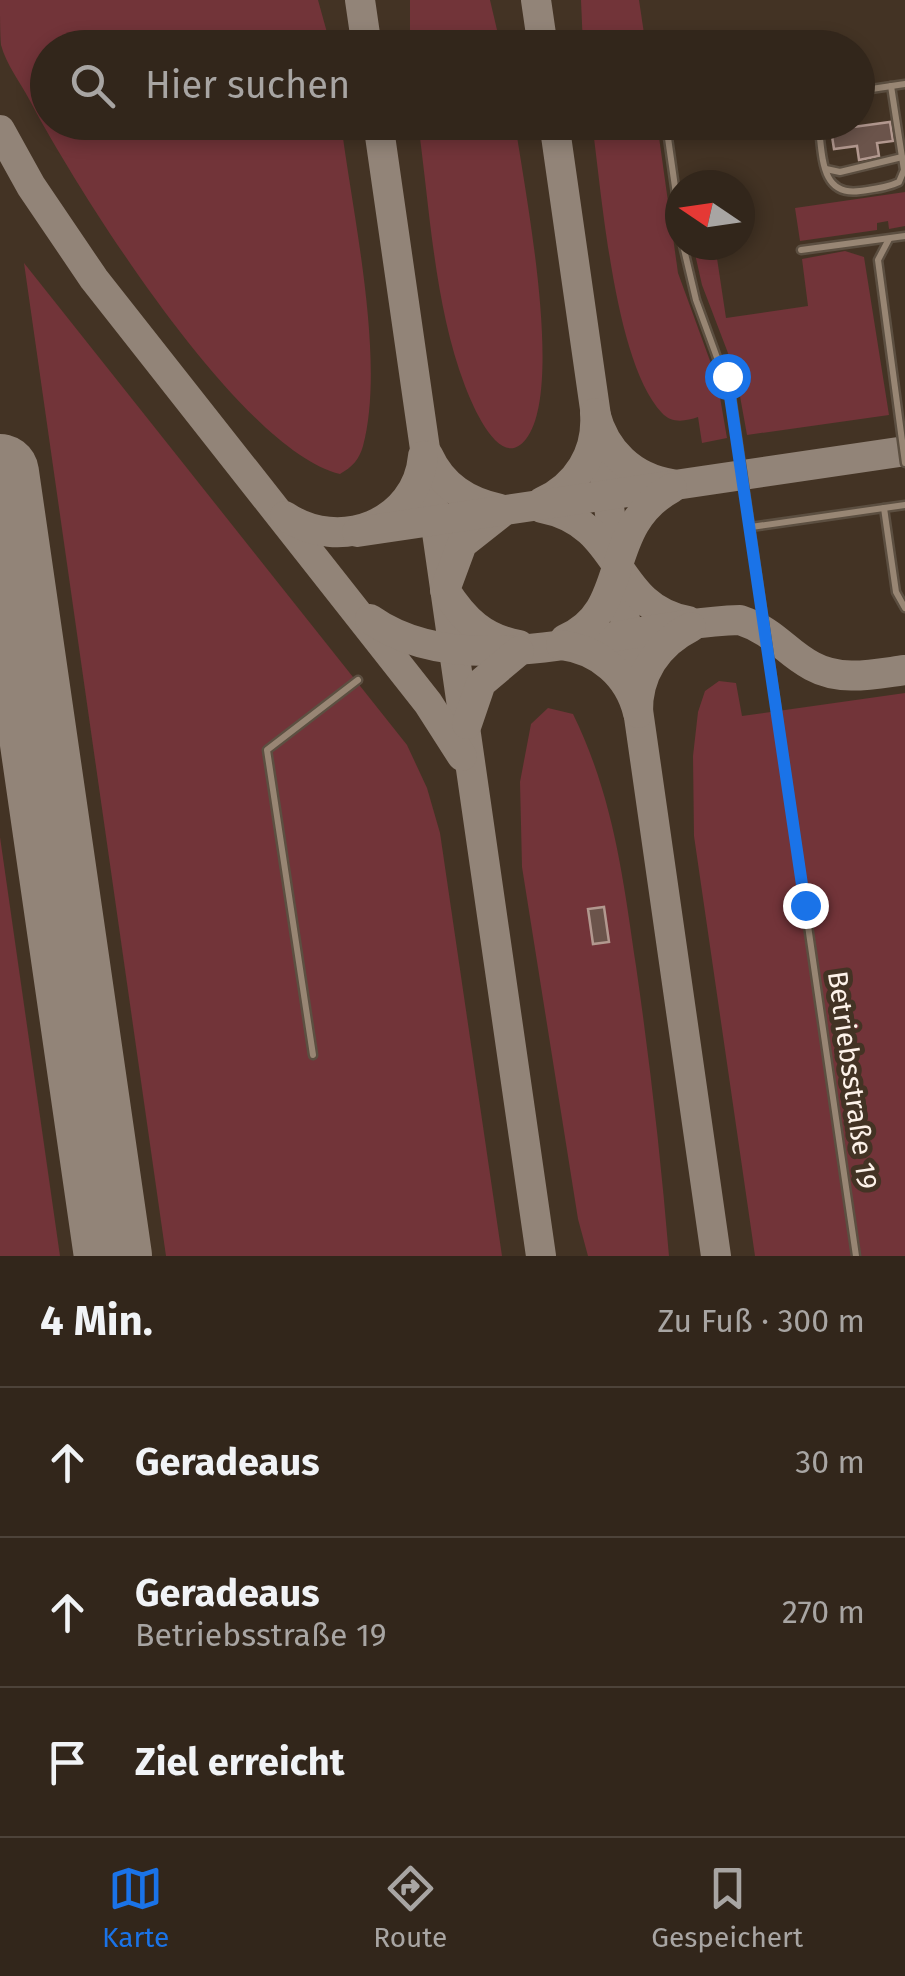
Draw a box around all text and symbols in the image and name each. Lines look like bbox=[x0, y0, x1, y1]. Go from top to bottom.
search box bbox=[30, 30, 875, 140]
icon: search bbox=[65, 58, 120, 113]
text: Hier suchen bbox=[145, 62, 350, 108]
north arrow bbox=[665, 170, 755, 260]
route start bbox=[705, 354, 751, 400]
route end bbox=[783, 883, 829, 929]
street label: Betriebsstraße 19 bbox=[821, 969, 884, 1191]
text: 4 Min. bbox=[40, 1296, 153, 1346]
text: Zu Fuß · 300 m bbox=[657, 1302, 865, 1340]
icon: ahead bbox=[40, 1435, 95, 1490]
text: Geradeaus bbox=[135, 1439, 320, 1485]
text: 30 m bbox=[795, 1443, 865, 1481]
text: Geradeaus bbox=[135, 1570, 320, 1616]
icon: ahead bbox=[40, 1585, 95, 1640]
text: 270 m bbox=[782, 1593, 865, 1631]
text: Betriebsstraße 19 bbox=[135, 1616, 387, 1654]
icon: arrive bbox=[40, 1735, 95, 1790]
text: Ziel erreicht bbox=[135, 1739, 344, 1785]
tab: Karte bbox=[102, 1861, 169, 1954]
tab: Route bbox=[373, 1861, 447, 1954]
tab: Gespeichert bbox=[651, 1861, 803, 1954]

